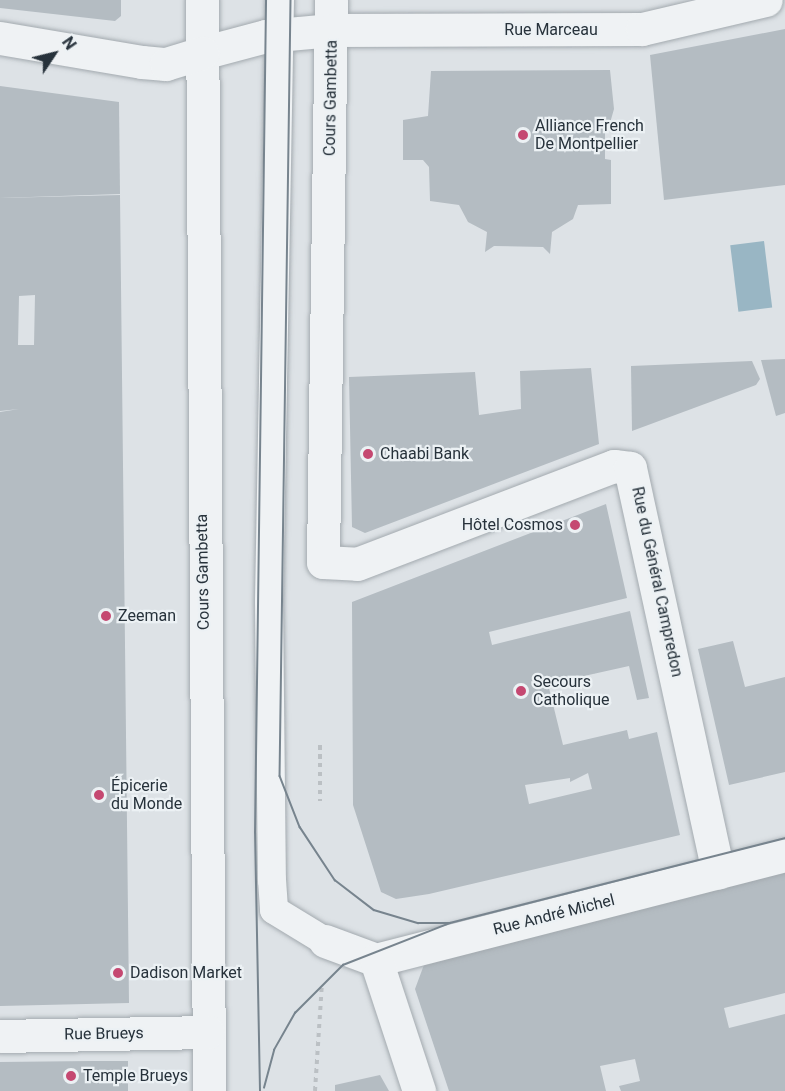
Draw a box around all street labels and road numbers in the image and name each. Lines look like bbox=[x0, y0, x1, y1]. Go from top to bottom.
street label: Rue Marceau bbox=[504, 20, 598, 40]
street label: Cours Gambetta bbox=[320, 40, 342, 156]
street label: Rue du Général Campredon bbox=[627, 485, 687, 679]
street label: Cours Gambetta bbox=[192, 514, 214, 630]
street label: Rue André Michel bbox=[491, 891, 617, 939]
street label: Rue Brueys bbox=[64, 1024, 144, 1044]

